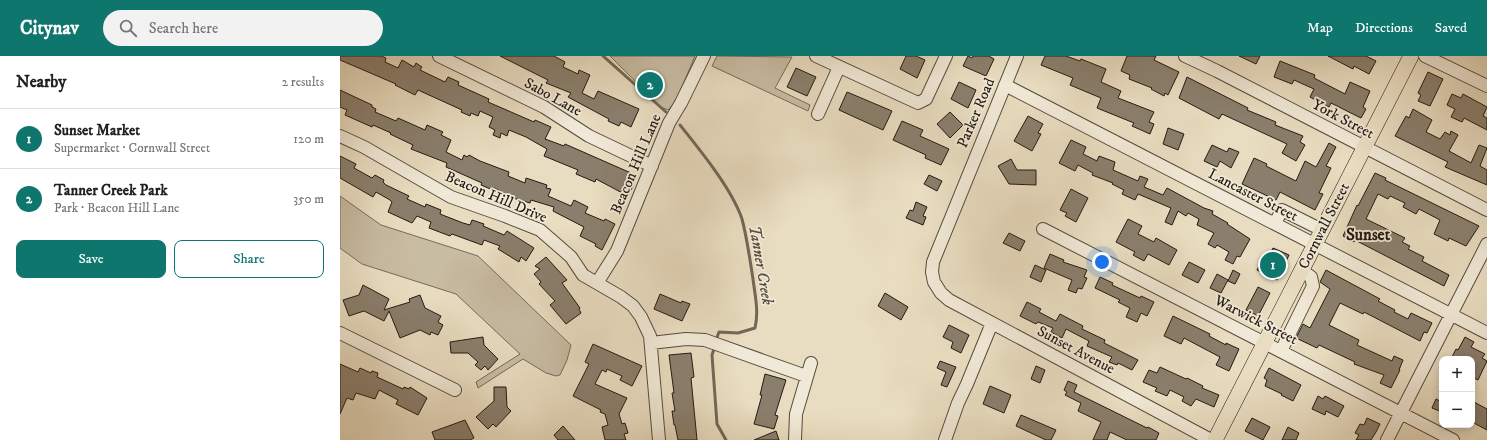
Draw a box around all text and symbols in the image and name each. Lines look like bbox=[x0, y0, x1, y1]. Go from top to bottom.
search box bbox=[103, 10, 383, 46]
text: Citynav bbox=[20, 17, 79, 40]
icon: search bbox=[117, 17, 139, 39]
text: Search here bbox=[149, 19, 218, 38]
text: Map bbox=[1307, 19, 1333, 37]
text: Directions bbox=[1355, 19, 1413, 37]
text: Saved bbox=[1435, 19, 1467, 37]
pin: 2 bbox=[637, 70, 663, 100]
text: Nearby bbox=[16, 71, 66, 93]
street label: Sabo Lane bbox=[521, 73, 585, 121]
text: 2 results bbox=[282, 74, 324, 90]
street label: Parker Road bbox=[953, 75, 999, 151]
street label: York Street bbox=[1309, 95, 1377, 143]
street label: Beacon Hill Lane bbox=[606, 111, 666, 217]
text: Sunset Market bbox=[54, 121, 140, 140]
text: 1 bbox=[27, 131, 31, 147]
text: 120 m bbox=[293, 131, 324, 147]
text: Supermarket · Cornwall Street bbox=[54, 140, 210, 156]
street label: Lancaster Street bbox=[1205, 164, 1301, 226]
street label: Beacon Hill Drive bbox=[442, 167, 550, 227]
street label: Cornwall Street bbox=[1294, 180, 1354, 272]
text: Tanner Creek Park bbox=[54, 181, 168, 200]
text: 2 bbox=[26, 191, 32, 207]
text: 350 m bbox=[293, 191, 324, 207]
text: Park · Beacon Hill Lane bbox=[54, 200, 180, 216]
water label: Tanner Creek bbox=[744, 224, 778, 307]
district label: Sunset bbox=[1346, 224, 1391, 246]
button: Save bbox=[16, 240, 166, 278]
button: Share bbox=[174, 240, 324, 278]
pin: 1 bbox=[1260, 250, 1286, 280]
your location bbox=[1092, 252, 1112, 272]
street label: Warwick Street bbox=[1210, 290, 1301, 349]
street label: Sunset Avenue bbox=[1034, 322, 1118, 378]
map controls bbox=[1439, 356, 1475, 428]
button: + bbox=[1439, 356, 1475, 392]
button: − bbox=[1439, 392, 1475, 428]

